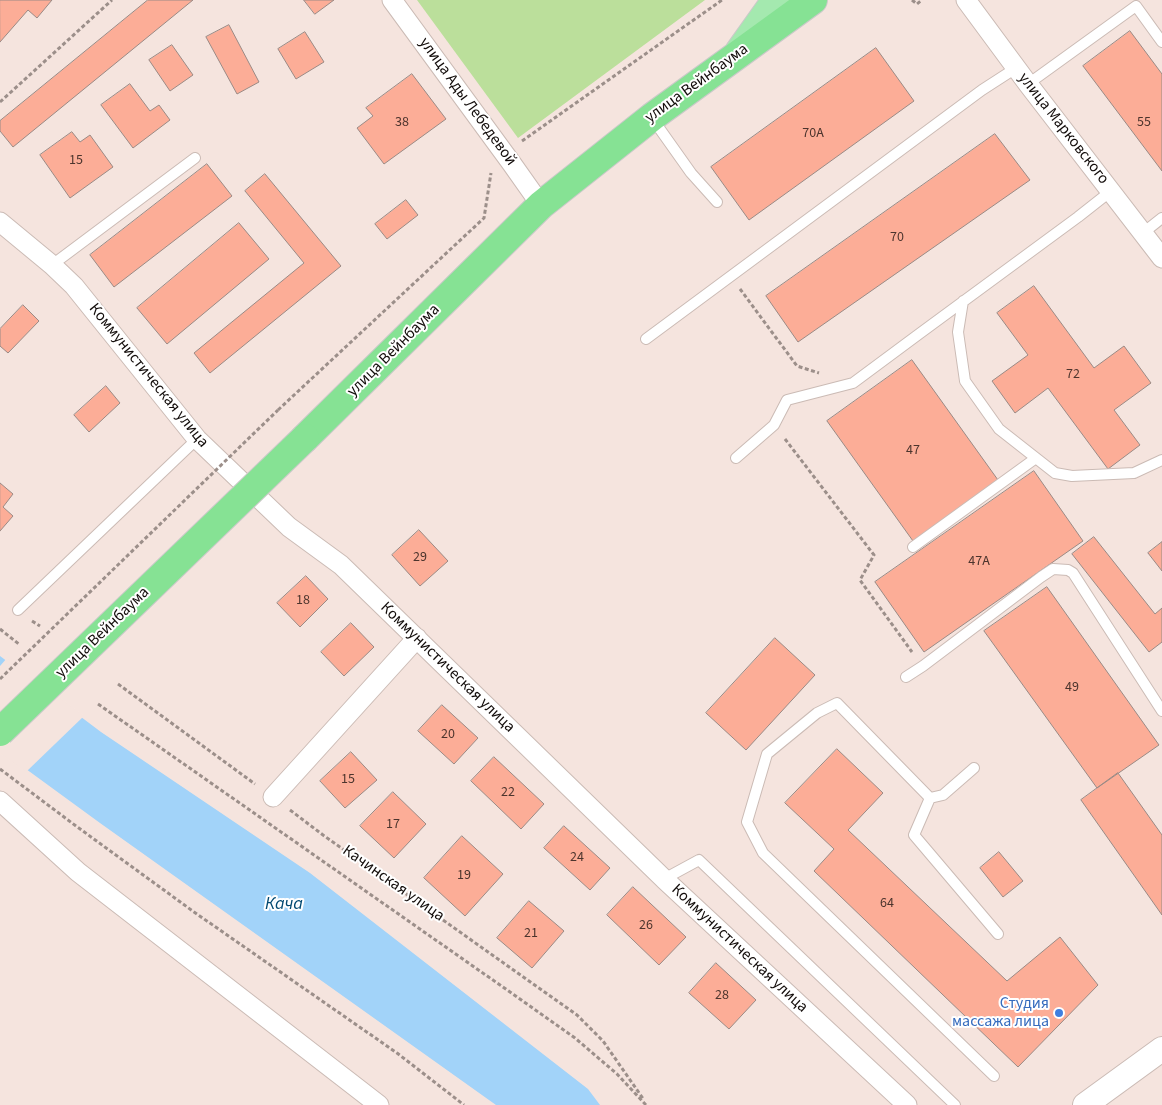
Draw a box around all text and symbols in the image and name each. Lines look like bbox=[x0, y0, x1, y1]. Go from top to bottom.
street label: улица Ады Лебедевой bbox=[414, 34, 520, 170]
street label: улица Вейнбаума bbox=[642, 40, 752, 128]
street label: улица Марковского bbox=[1013, 69, 1113, 189]
house number: 38 bbox=[395, 115, 409, 131]
house number: 55 bbox=[1137, 115, 1151, 131]
house number: 70А bbox=[802, 126, 824, 142]
house number: 15 bbox=[69, 153, 83, 169]
house number: 70 bbox=[890, 230, 904, 246]
street label: Коммунистическая улица bbox=[84, 300, 212, 452]
street label: улица Вейнбаума bbox=[344, 301, 444, 401]
house number: 72 bbox=[1066, 367, 1080, 383]
house number: 47 bbox=[906, 443, 920, 459]
house number: 29 bbox=[413, 550, 427, 566]
house number: 47А bbox=[968, 554, 990, 570]
street label: улица Вейнбаума bbox=[52, 583, 154, 683]
house number: 18 bbox=[296, 593, 310, 609]
street label: Коммунистическая улица bbox=[376, 599, 518, 737]
house number: 49 bbox=[1065, 680, 1079, 696]
house number: 20 bbox=[441, 727, 455, 743]
house number: 15 bbox=[341, 772, 355, 788]
house number: 22 bbox=[501, 785, 515, 801]
house number: 17 bbox=[386, 817, 400, 833]
street label: Качинская улица bbox=[338, 842, 448, 926]
house number: 24 bbox=[570, 850, 584, 866]
house number: 19 bbox=[457, 868, 471, 884]
street label: Коммунистическая улица bbox=[667, 881, 811, 1017]
water label: Кача bbox=[265, 894, 303, 916]
house number: 64 bbox=[880, 896, 894, 912]
house number: 26 bbox=[639, 918, 653, 934]
house number: 21 bbox=[524, 926, 538, 942]
house number: 28 bbox=[715, 988, 729, 1004]
place label: Студия массажа лица bbox=[952, 994, 1049, 1032]
marker: Студия массажа лица bbox=[1053, 1007, 1065, 1019]

